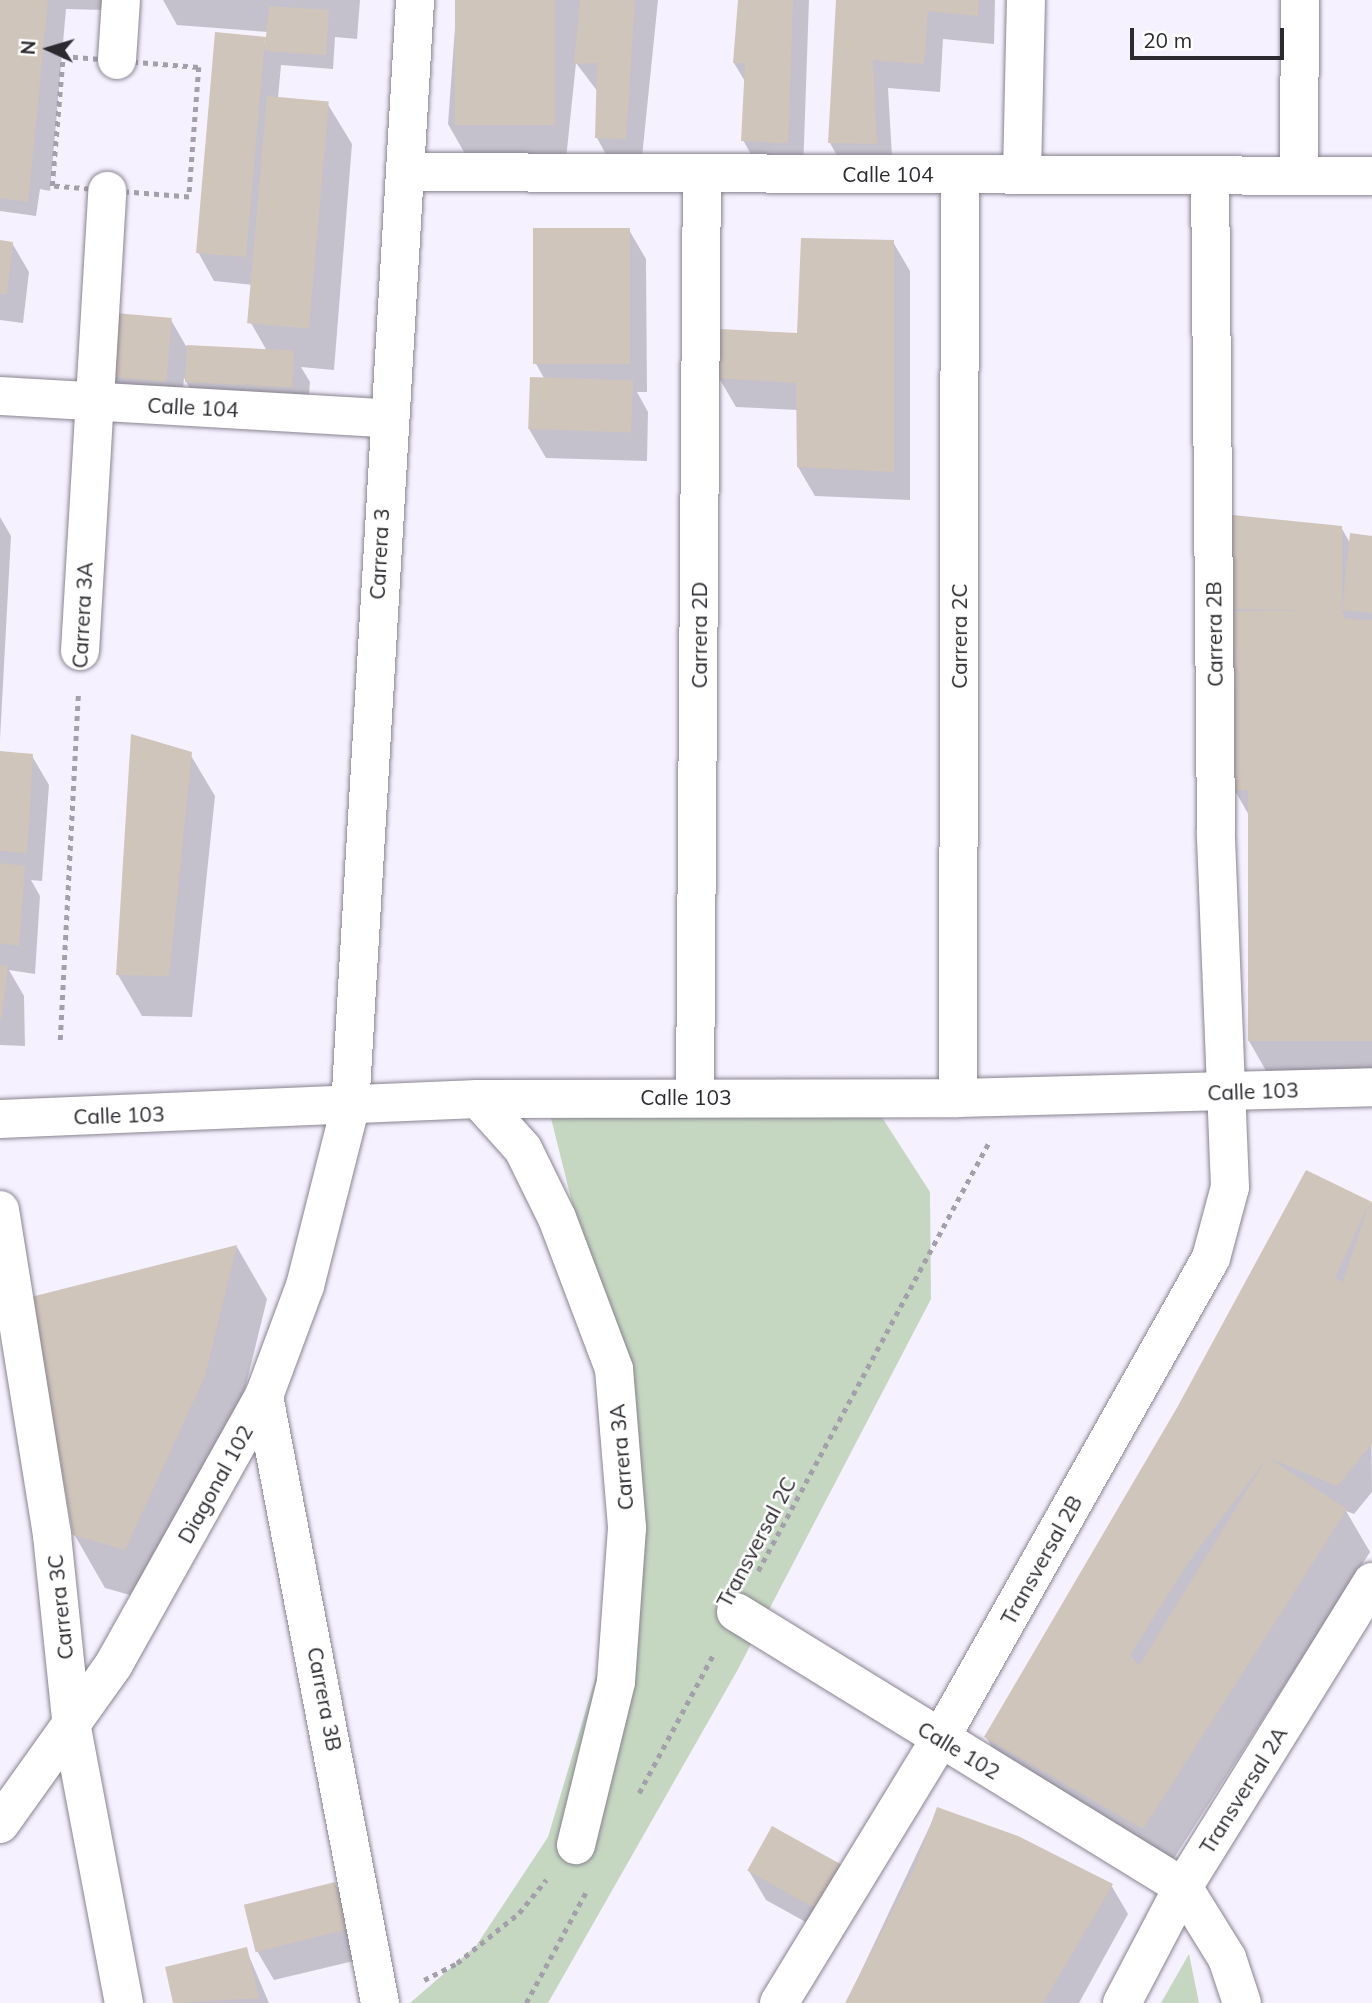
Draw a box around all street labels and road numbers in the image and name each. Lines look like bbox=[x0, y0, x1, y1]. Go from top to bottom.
street label: Calle 104 bbox=[842, 161, 934, 187]
street label: Calle 104 bbox=[147, 392, 239, 422]
street label: Carrera 3 bbox=[364, 508, 394, 600]
street label: Carrera 3A bbox=[67, 561, 97, 669]
street label: Carrera 2D bbox=[686, 581, 712, 689]
street label: Carrera 2B bbox=[1200, 581, 1228, 687]
street label: Carrera 2C bbox=[946, 583, 972, 689]
street label: Calle 103 bbox=[1207, 1077, 1299, 1105]
street label: Calle 103 bbox=[640, 1084, 732, 1110]
street label: Calle 103 bbox=[73, 1101, 165, 1129]
street label: Carrera 3A bbox=[604, 1403, 638, 1511]
street label: Diagonal 102 bbox=[172, 1421, 258, 1547]
street label: Transversal 2C bbox=[711, 1472, 801, 1612]
street label: Transversal 2B bbox=[995, 1491, 1087, 1629]
street label: Carrera 3C bbox=[42, 1553, 78, 1661]
street label: Carrera 3B bbox=[303, 1645, 347, 1753]
street label: Calle 102 bbox=[913, 1716, 1005, 1784]
street label: Transversal 2A bbox=[1194, 1722, 1292, 1858]

